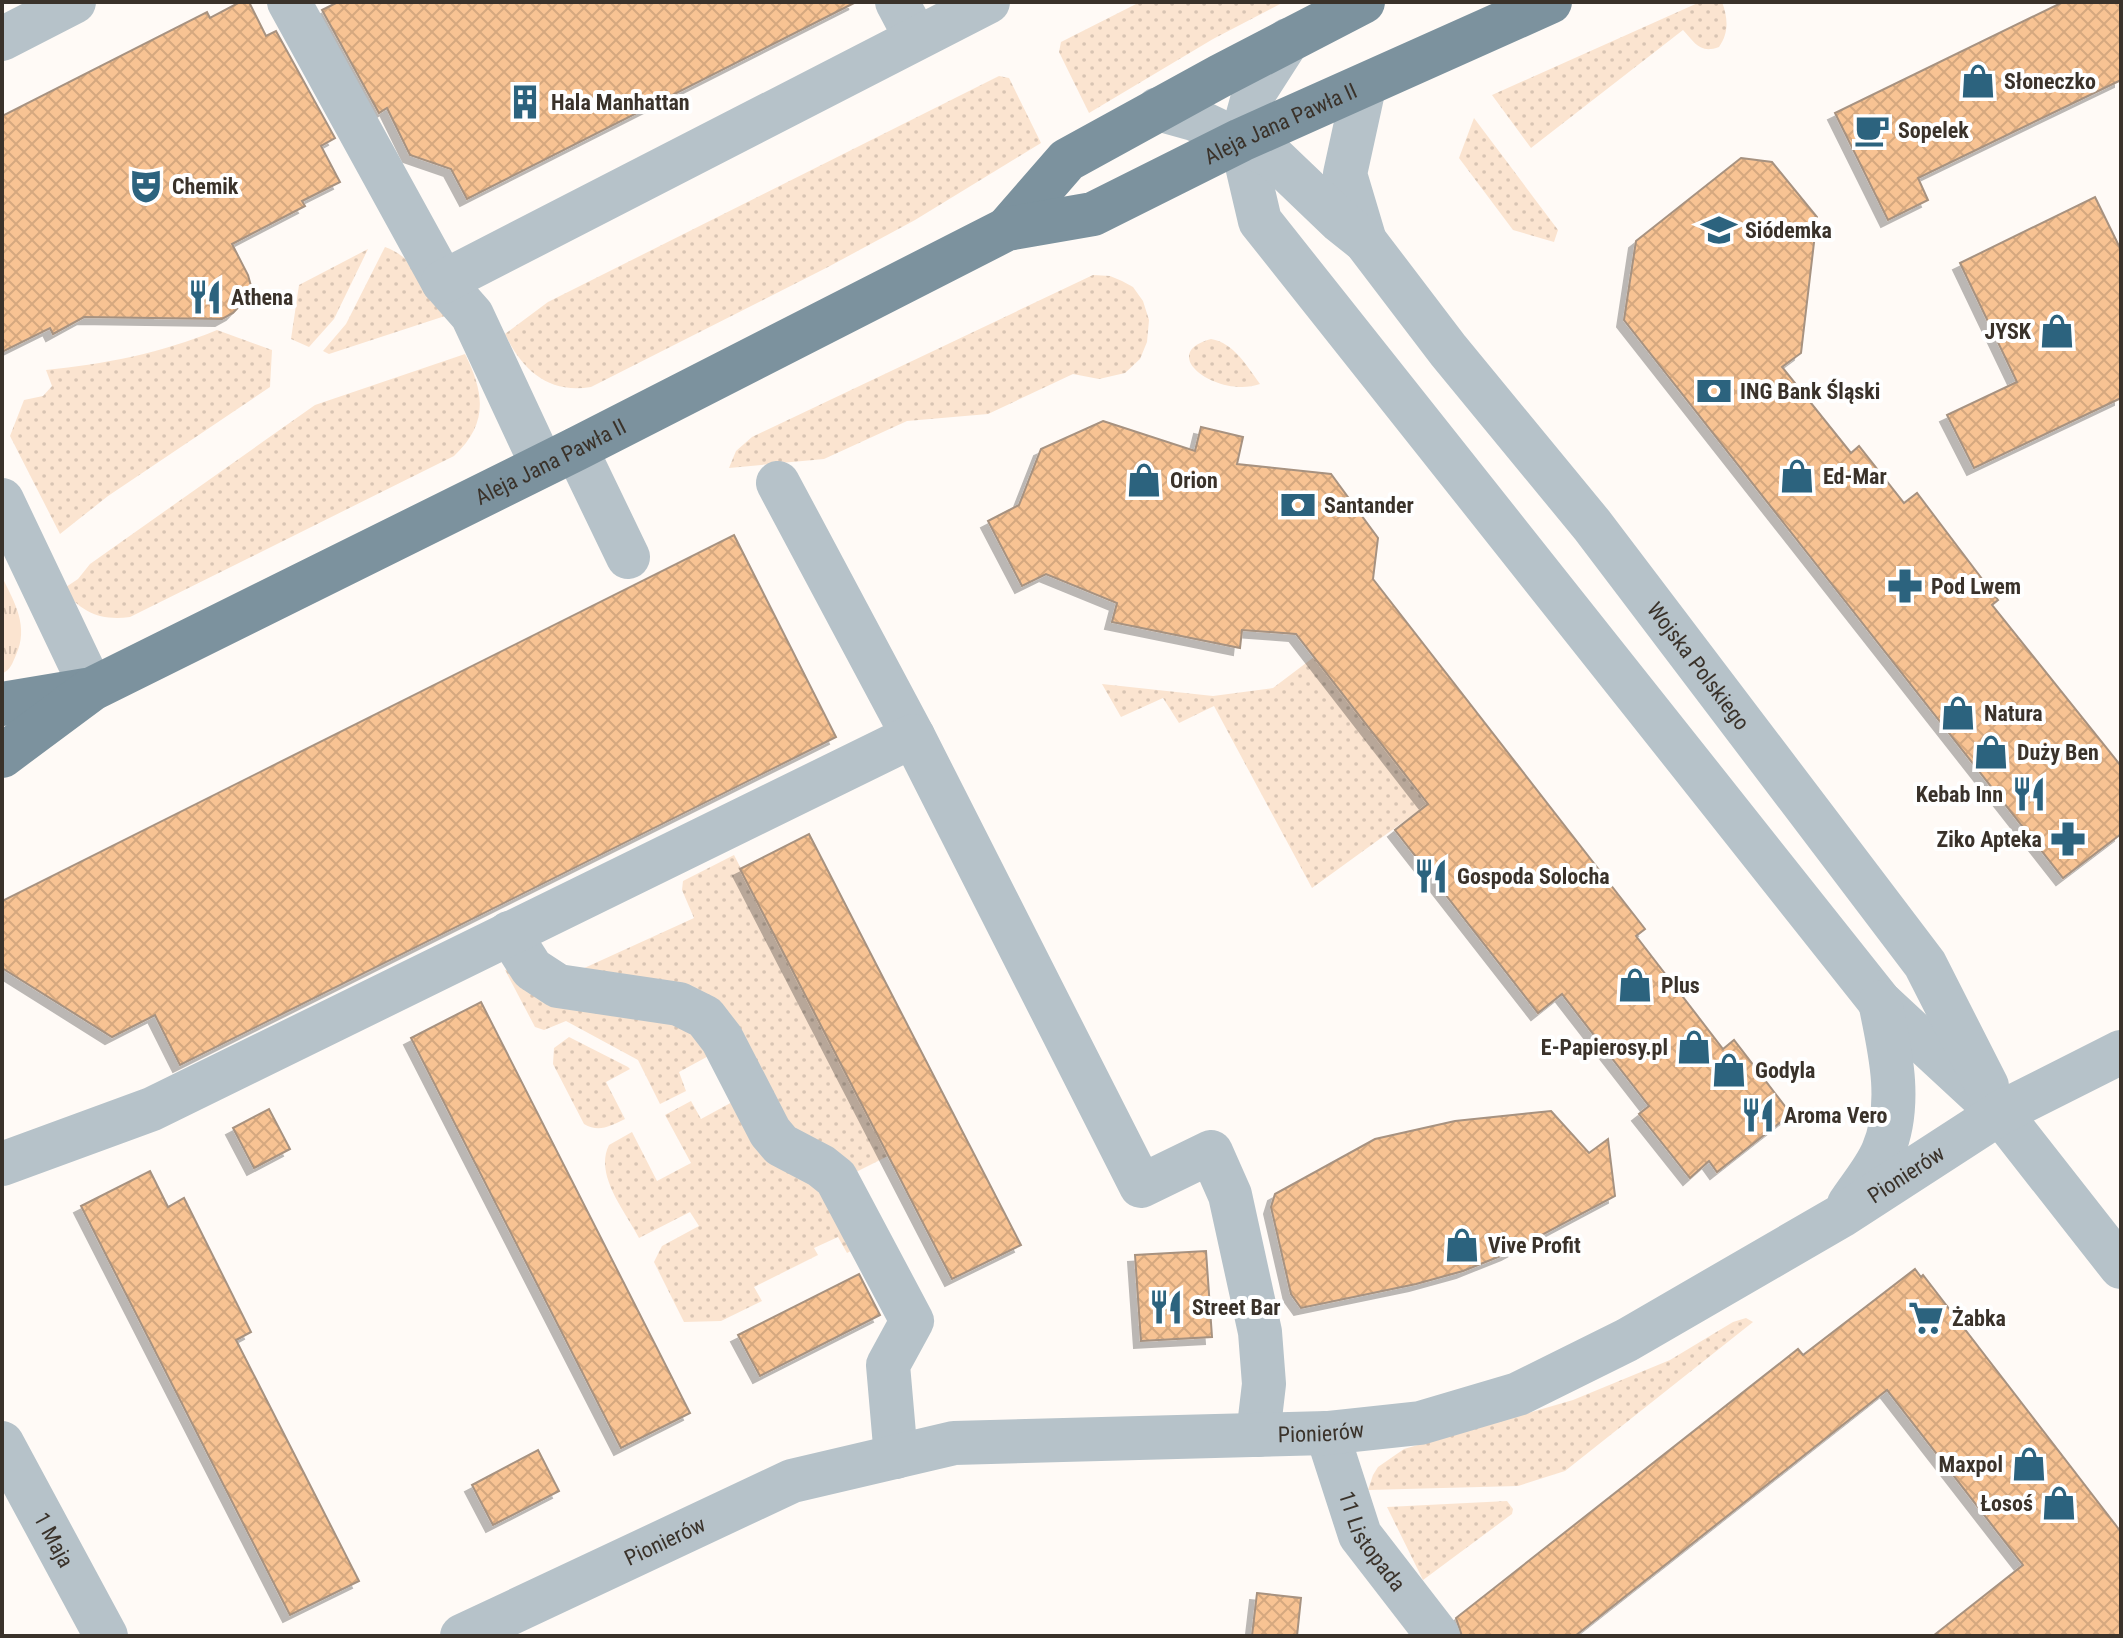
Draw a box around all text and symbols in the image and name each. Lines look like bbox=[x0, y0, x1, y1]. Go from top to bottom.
shop icon: Słoneczko bbox=[1959, 62, 1997, 100]
place label: Słoneczko bbox=[2004, 69, 2096, 94]
street label: Aleja Jana Pawła II bbox=[1200, 78, 1361, 169]
building icon: Hala Manhattan bbox=[506, 83, 544, 121]
place label: Hala Manhattan bbox=[551, 90, 690, 115]
cafe icon: Sopelek bbox=[1853, 111, 1891, 149]
place label: Sopelek bbox=[1898, 118, 1969, 143]
theatre icon: Chemik bbox=[127, 167, 165, 205]
place label: Chemik bbox=[172, 174, 239, 199]
school or university icon: Siódemka bbox=[1700, 211, 1738, 249]
place label: Siódemka bbox=[1745, 218, 1832, 243]
restaurant icon: Athena bbox=[186, 278, 224, 316]
place label: Athena bbox=[231, 285, 293, 310]
shop icon: JYSK bbox=[2038, 312, 2076, 350]
place label: JYSK bbox=[1984, 319, 2032, 344]
bank icon: ING Bank Śląski bbox=[1695, 372, 1733, 410]
place label: ING Bank Śląski bbox=[1740, 378, 1880, 404]
street label: Aleja Jana Pawła II bbox=[471, 414, 630, 510]
shop icon: Ed-Mar bbox=[1778, 457, 1816, 495]
shop icon: Orion bbox=[1125, 461, 1163, 499]
place label: Ed-Mar bbox=[1823, 464, 1887, 489]
place label: Orion bbox=[1170, 468, 1218, 493]
bank icon: Santander bbox=[1279, 486, 1317, 524]
place label: Santander bbox=[1324, 493, 1414, 518]
pharmacy icon: Pod Lwem bbox=[1886, 567, 1924, 605]
place label: Pod Lwem bbox=[1931, 574, 2021, 599]
street label: Wojska Polskiego bbox=[1642, 597, 1755, 735]
shop icon: Natura bbox=[1939, 694, 1977, 732]
place label: Natura bbox=[1984, 701, 2043, 726]
shop icon: Duży Ben bbox=[1972, 733, 2010, 771]
place label: Duży Ben bbox=[2017, 740, 2099, 765]
restaurant icon: Kebab Inn bbox=[2010, 775, 2048, 813]
place label: Kebab Inn bbox=[1916, 782, 2003, 807]
pharmacy icon: Ziko Apteka bbox=[2049, 820, 2087, 858]
place label: Ziko Apteka bbox=[1937, 827, 2042, 852]
restaurant icon: Gospoda Solocha bbox=[1412, 857, 1450, 895]
place label: Gospoda Solocha bbox=[1457, 864, 1610, 889]
shop icon: Plus bbox=[1616, 966, 1654, 1004]
place label: Plus bbox=[1661, 973, 1700, 998]
shop icon: E-Papierosy.pl bbox=[1675, 1028, 1713, 1066]
place label: E-Papierosy.pl bbox=[1541, 1035, 1668, 1060]
shop icon: Godyla bbox=[1710, 1051, 1748, 1089]
place label: Godyla bbox=[1755, 1058, 1815, 1083]
restaurant icon: Aroma Vero bbox=[1739, 1096, 1777, 1134]
place label: Aroma Vero bbox=[1784, 1103, 1887, 1128]
street label: Pionierów bbox=[1863, 1141, 1949, 1208]
shop icon: Vive Profit bbox=[1443, 1226, 1481, 1264]
place label: Vive Profit bbox=[1488, 1233, 1581, 1258]
restaurant icon: Street Bar bbox=[1147, 1288, 1185, 1326]
place label: Street Bar bbox=[1192, 1295, 1281, 1320]
supermarket icon: Żabka bbox=[1907, 1299, 1945, 1337]
place label: Żabka bbox=[1952, 1306, 2006, 1331]
street label: Pionierów bbox=[1277, 1417, 1365, 1447]
shop icon: Maxpol bbox=[2010, 1445, 2048, 1483]
place label: Maxpol bbox=[1939, 1452, 2003, 1477]
shop icon: Łosoś bbox=[2040, 1484, 2078, 1522]
street label: 11 Listopada bbox=[1334, 1488, 1411, 1596]
place label: Łosoś bbox=[1980, 1491, 2033, 1516]
street label: 1 Maja bbox=[29, 1508, 79, 1572]
street label: Pionierów bbox=[621, 1512, 709, 1571]

